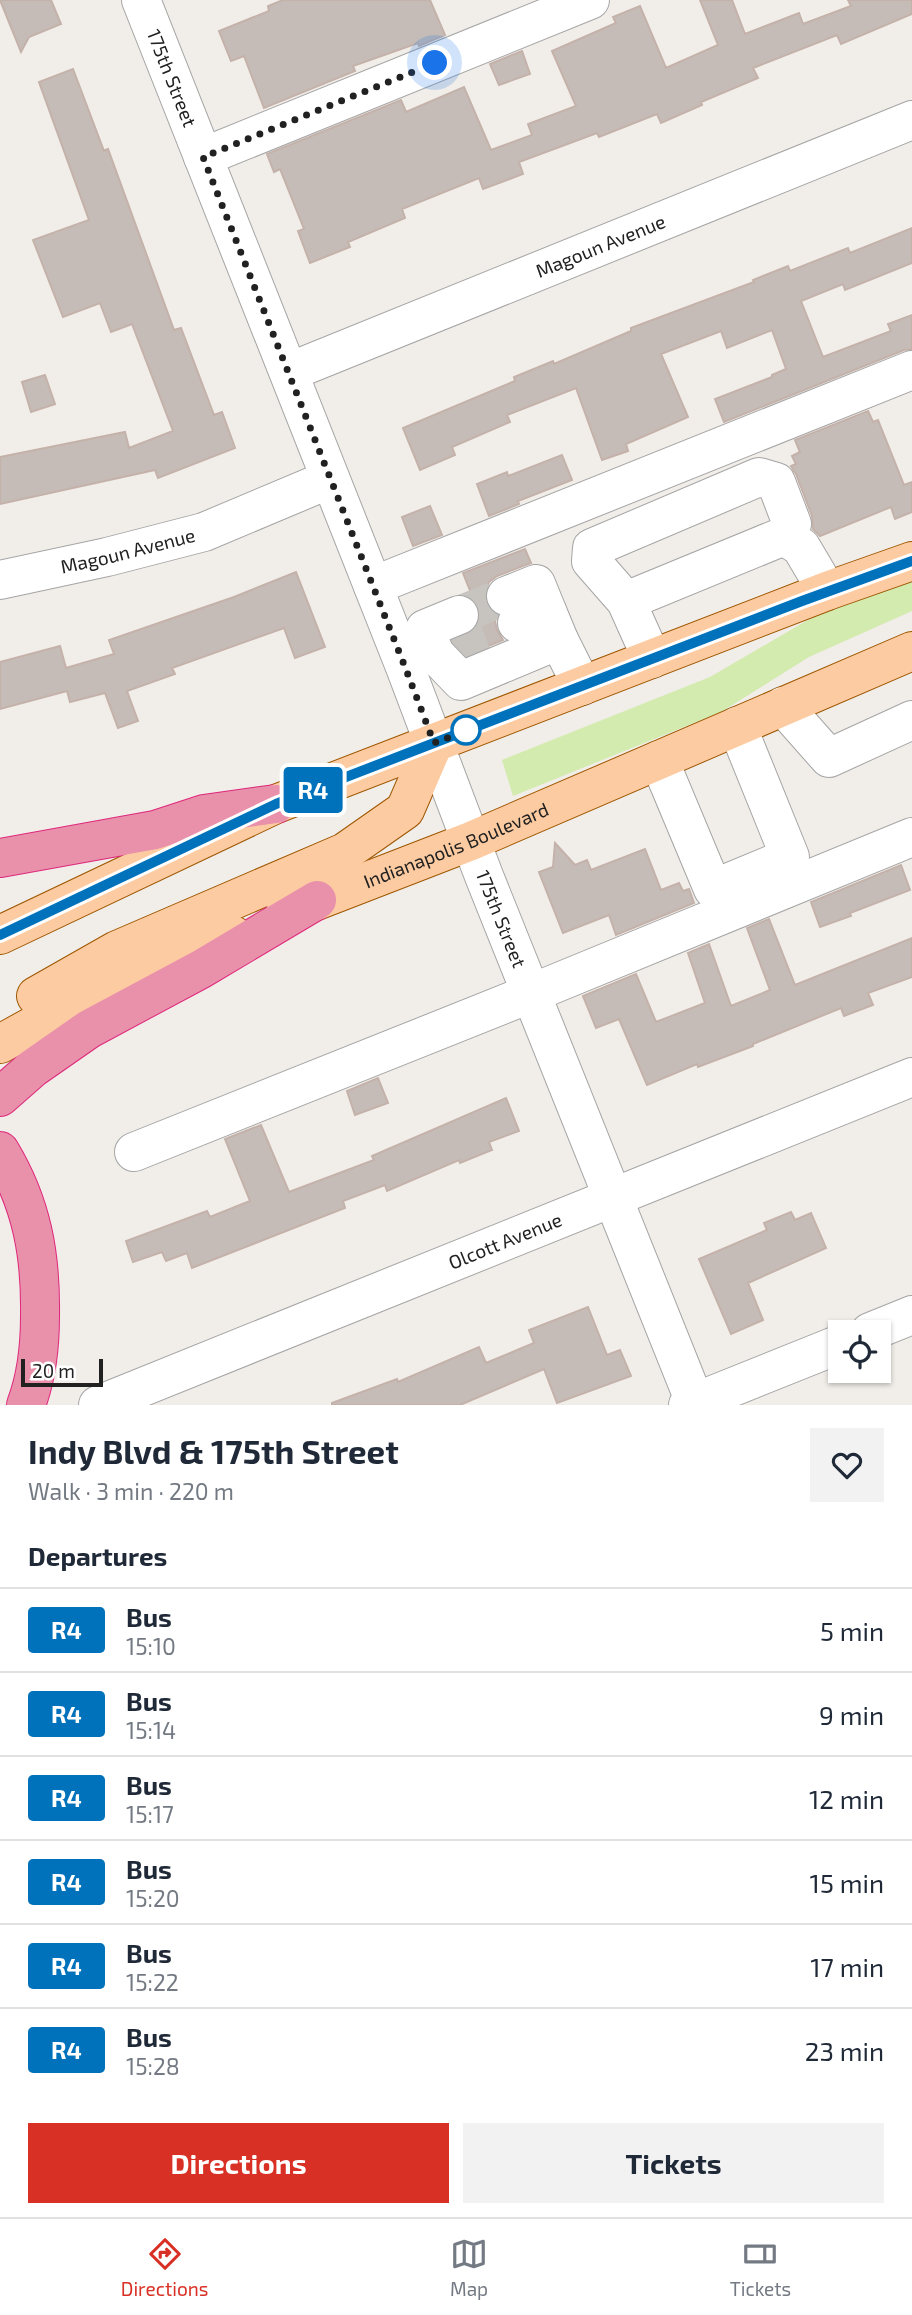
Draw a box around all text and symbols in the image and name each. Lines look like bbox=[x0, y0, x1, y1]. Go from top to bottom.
street label: 175th Street bbox=[143, 26, 202, 130]
your location bbox=[417, 45, 452, 80]
street label: Magoun Avenue bbox=[532, 209, 668, 282]
street label: Magoun Avenue bbox=[58, 523, 197, 578]
unlabelled marker bbox=[451, 715, 481, 745]
line badge: R4 bbox=[282, 767, 344, 813]
text: R4 bbox=[298, 775, 328, 804]
street label: Indianapolis Boulevard bbox=[360, 797, 552, 893]
street label: 175th Street bbox=[472, 867, 531, 971]
street label: Olcott Avenue bbox=[445, 1207, 565, 1274]
map controls bbox=[828, 1320, 891, 1383]
button: locate bbox=[828, 1320, 891, 1383]
scale bar bbox=[21, 1356, 103, 1388]
text: 20 m bbox=[32, 1359, 75, 1382]
button: heart bbox=[810, 1428, 884, 1502]
text: Indy Blvd & 175th Street bbox=[28, 1431, 399, 1471]
text: Walk · 3 min · 220 m bbox=[28, 1477, 234, 1505]
text: Departures bbox=[28, 1540, 167, 1571]
text: Bus bbox=[126, 1601, 172, 1632]
text: R4 bbox=[51, 1615, 82, 1644]
text: 5 min bbox=[820, 1615, 884, 1646]
text: 15:10 bbox=[126, 1632, 176, 1660]
text: Bus bbox=[126, 1685, 172, 1716]
text: R4 bbox=[51, 1699, 82, 1728]
text: 9 min bbox=[819, 1699, 884, 1730]
text: 15:14 bbox=[126, 1716, 176, 1744]
text: Bus bbox=[126, 1769, 172, 1800]
text: R4 bbox=[51, 1783, 82, 1812]
text: 12 min bbox=[809, 1783, 884, 1814]
text: 15:17 bbox=[126, 1800, 174, 1828]
text: Bus bbox=[126, 1853, 172, 1884]
text: R4 bbox=[51, 1867, 82, 1896]
text: 15 min bbox=[810, 1867, 884, 1898]
text: 15:20 bbox=[126, 1884, 180, 1912]
text: Bus bbox=[126, 1937, 172, 1968]
text: R4 bbox=[51, 1951, 82, 1980]
text: 17 min bbox=[810, 1951, 884, 1982]
text: 15:22 bbox=[126, 1968, 179, 1996]
text: Bus bbox=[126, 2021, 172, 2052]
text: R4 bbox=[51, 2035, 82, 2064]
text: 23 min bbox=[805, 2035, 884, 2066]
text: 15:28 bbox=[126, 2052, 180, 2080]
button: Directions bbox=[28, 2123, 449, 2203]
button: Tickets bbox=[463, 2123, 884, 2203]
tab: Directions bbox=[121, 2235, 208, 2300]
tab: Map bbox=[450, 2235, 488, 2300]
tab: Tickets bbox=[730, 2235, 791, 2300]

